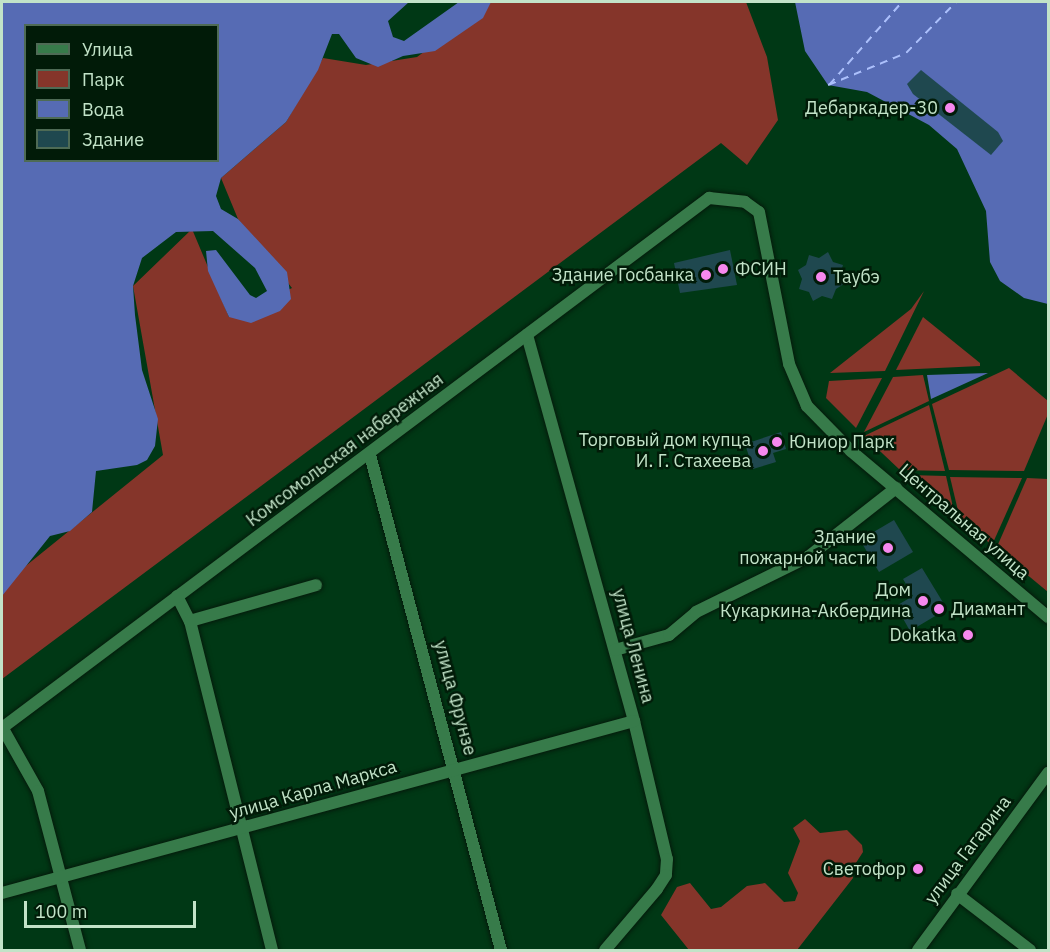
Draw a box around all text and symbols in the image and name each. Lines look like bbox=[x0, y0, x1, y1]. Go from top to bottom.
legend bbox=[24, 24, 219, 162]
text: Улица bbox=[82, 38, 133, 61]
text: Парк bbox=[82, 68, 124, 91]
place label: Дебаркадер-30 bbox=[805, 97, 938, 119]
text: Вода bbox=[82, 98, 124, 121]
marker: Дебаркадер-30 bbox=[943, 101, 957, 115]
text: Здание bbox=[82, 128, 144, 151]
place label: ФСИН bbox=[735, 258, 787, 280]
marker: ФСИН bbox=[716, 262, 730, 276]
place label: Здание Госбанка bbox=[552, 264, 694, 286]
place label: Таубэ bbox=[833, 266, 880, 288]
marker: Здание Госбанка bbox=[699, 268, 713, 282]
marker: Таубэ bbox=[814, 270, 828, 284]
street label: Комсомольская набережная bbox=[242, 369, 448, 531]
place label: Торговый дом купца И. Г. Стахеева bbox=[579, 430, 751, 472]
place label: Юниор Парк bbox=[789, 431, 895, 453]
marker: Юниор Парк bbox=[770, 435, 784, 449]
marker: Торговый дом купца И. Г. Стахеева bbox=[756, 444, 770, 458]
street label: Центральная улица bbox=[894, 459, 1034, 585]
place label: Здание пожарной части bbox=[739, 527, 876, 570]
marker: Здание пожарной части bbox=[881, 541, 895, 555]
place label: Дом Кукаркина-Акбердина bbox=[720, 580, 911, 622]
street label: улица Ленина bbox=[607, 586, 659, 706]
marker: Дом Кукаркина-Акбердина bbox=[916, 594, 930, 608]
place label: Диамант bbox=[951, 598, 1025, 620]
marker: Диамант bbox=[932, 602, 946, 616]
place label: Dokatka bbox=[890, 624, 956, 646]
marker: Dokatka bbox=[961, 628, 975, 642]
street label: улица Фрунзе bbox=[429, 638, 481, 758]
street label: улица Карла Маркса bbox=[227, 756, 399, 824]
street label: улица Гагарина bbox=[920, 792, 1016, 908]
place label: Светофор bbox=[823, 858, 906, 880]
marker: Светофор bbox=[911, 862, 925, 876]
scale bar bbox=[27, 889, 200, 927]
text: 100 m bbox=[35, 900, 87, 923]

